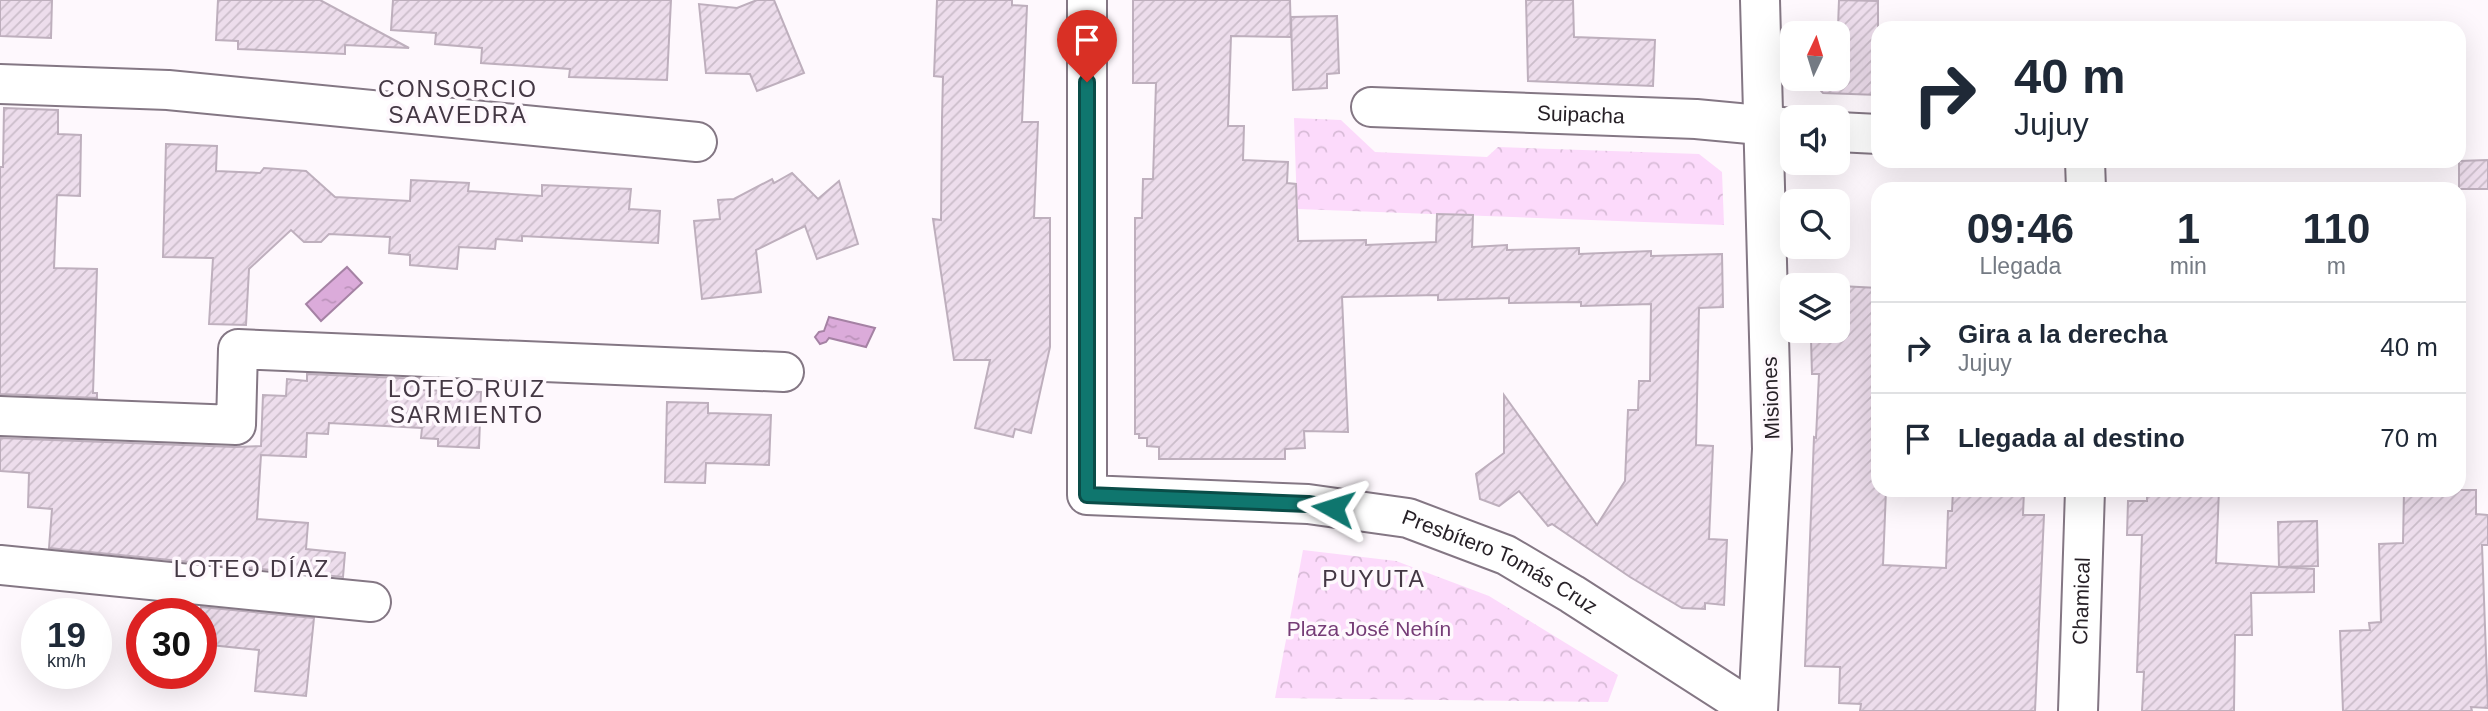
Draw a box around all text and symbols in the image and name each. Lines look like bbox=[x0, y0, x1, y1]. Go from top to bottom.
pin bbox=[1057, 10, 1117, 82]
icon: arrive bbox=[1068, 21, 1106, 59]
north arrow bbox=[1780, 21, 1850, 91]
map controls bbox=[1780, 21, 1850, 343]
icon: right bbox=[1899, 49, 1990, 140]
text: 40 m bbox=[2014, 49, 2126, 103]
district label: CONSORCIO SAAVEDRA bbox=[378, 76, 538, 128]
street label: Suipacha bbox=[1537, 101, 1625, 127]
button: sound bbox=[1780, 105, 1850, 175]
text: Jujuy bbox=[2014, 106, 2089, 142]
button: search bbox=[1780, 189, 1850, 259]
text: 09:46 bbox=[1967, 205, 2074, 252]
text: 1 bbox=[2177, 205, 2200, 252]
text: 110 bbox=[2303, 205, 2370, 252]
text: Llegada bbox=[1979, 253, 2061, 279]
text: min bbox=[2170, 253, 2207, 279]
text: m bbox=[2327, 253, 2346, 279]
button: layers bbox=[1780, 273, 1850, 343]
text: Gira a la derecha bbox=[1958, 319, 2168, 349]
icon: right bbox=[1899, 329, 1937, 367]
text: 40 m bbox=[2380, 332, 2438, 362]
text: Jujuy bbox=[1958, 350, 2012, 376]
street label: Misiones bbox=[1758, 356, 1783, 440]
district label: LOTEO RUIZ SARMIENTO bbox=[388, 376, 546, 428]
icon: arrive bbox=[1899, 420, 1937, 458]
text: Llegada al destino bbox=[1958, 423, 2185, 453]
text: 70 m bbox=[2380, 423, 2438, 453]
position arrow bbox=[1296, 471, 1370, 545]
street label: Presbítero Tomás Cruz bbox=[1399, 505, 1602, 618]
district label: LOTEO DÍAZ bbox=[174, 556, 330, 582]
street label: Chamical bbox=[2068, 557, 2094, 645]
district label: PUYUTA bbox=[1322, 566, 1426, 592]
speed limit sign: 30 bbox=[126, 598, 217, 689]
text: 19 bbox=[47, 615, 86, 654]
park label: Plaza José Nehín bbox=[1287, 617, 1451, 640]
text: km/h bbox=[47, 651, 86, 671]

